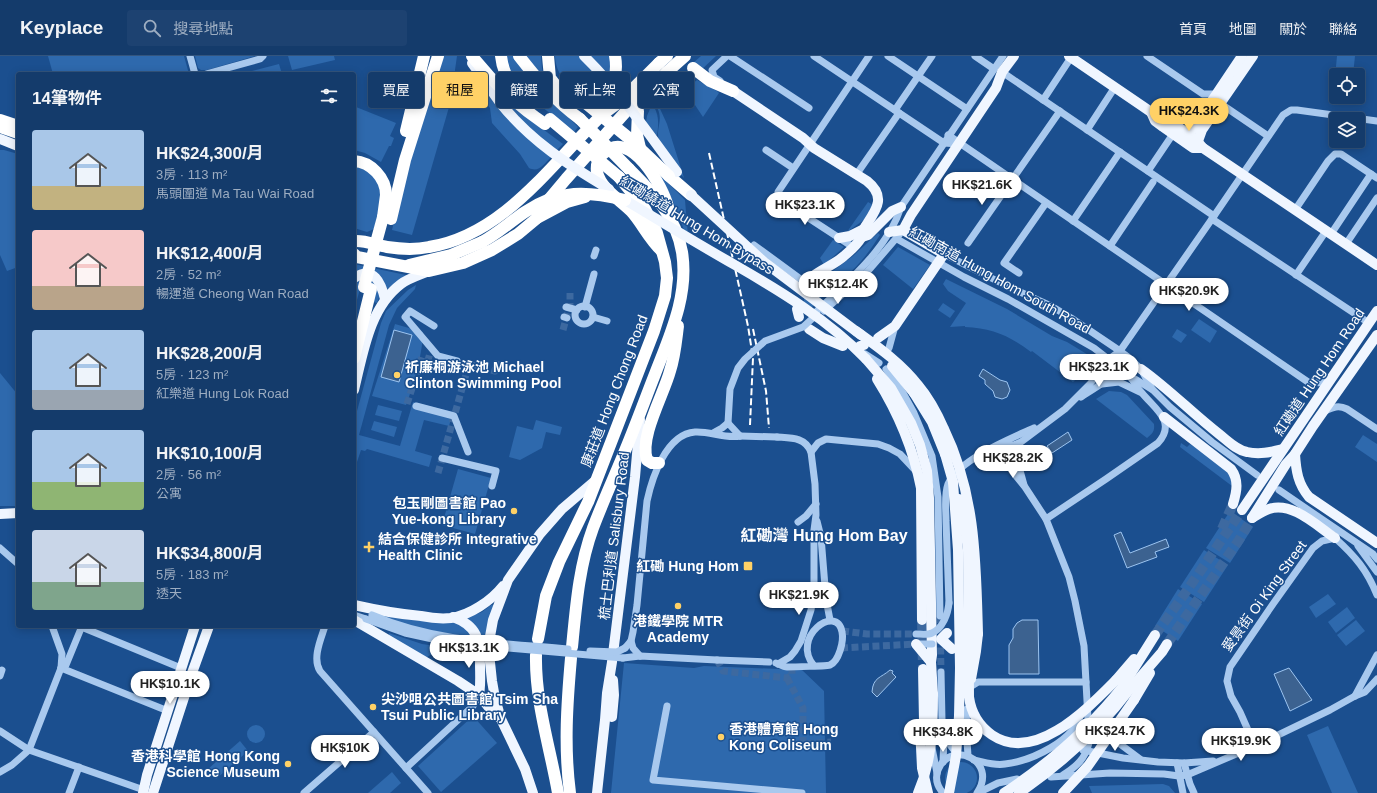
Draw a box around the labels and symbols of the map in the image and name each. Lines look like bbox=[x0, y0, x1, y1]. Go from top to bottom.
pin: HK$24.3K bbox=[1148, 98, 1230, 132]
pin: HK$21.6K bbox=[941, 172, 1023, 206]
street label: 紅磡繞道 Hung Hom Bypass bbox=[617, 173, 777, 277]
pin: HK$23.1K bbox=[764, 192, 846, 226]
street label: 紅磡南道 Hung Hom South Road bbox=[907, 223, 1093, 337]
pin: HK$12.4K bbox=[797, 271, 879, 305]
pin: HK$20.9K bbox=[1148, 278, 1230, 312]
street label: 紅磡道 Hung Hom Road bbox=[1270, 305, 1368, 439]
street label: 康莊道 Hong Chong Road bbox=[578, 313, 650, 469]
pin: HK$23.1K bbox=[1058, 354, 1140, 388]
place label: 祈廉桐游泳池 Michael Clinton Swimming Pool bbox=[405, 359, 561, 391]
marker: 祈廉桐游泳池 Michael Clinton Swimming Pool bbox=[392, 370, 402, 380]
pin: HK$28.2K bbox=[972, 445, 1054, 479]
street label: 梳士巴利道 Salisbury Road bbox=[596, 451, 632, 621]
place label: 包玉剛圖書館 Pao Yue-kong Library bbox=[392, 495, 506, 527]
marker: 包玉剛圖書館 Pao Yue-kong Library bbox=[509, 506, 519, 516]
district label: 紅磡灣 Hung Hom Bay bbox=[740, 527, 908, 544]
place label: 結合保健診所 Integrative Health Clinic bbox=[378, 531, 537, 563]
street label: 愛景街 Oi King Street bbox=[1218, 537, 1310, 655]
marker: 結合保健診所 Integrative Health Clinic bbox=[363, 541, 375, 553]
place label: 紅磡 Hung Hom bbox=[636, 558, 739, 574]
marker: 紅磡 Hung Hom bbox=[742, 560, 754, 572]
pin: HK$21.9K bbox=[758, 582, 840, 616]
marker: 港鐵學院 MTR Academy bbox=[673, 601, 683, 611]
place label: 港鐵學院 MTR Academy bbox=[633, 613, 723, 645]
pin: HK$13.1K bbox=[428, 635, 510, 669]
pin: HK$10.1K bbox=[129, 671, 211, 705]
place label: 尖沙咀公共圖書館 Tsim Sha Tsui Public Library bbox=[381, 691, 558, 723]
marker: 尖沙咀公共圖書館 Tsim Sha Tsui Public Library bbox=[368, 702, 378, 712]
pin: HK$24.7K bbox=[1074, 718, 1156, 752]
pin: HK$34.8K bbox=[902, 719, 984, 753]
place label: 香港體育館 Hong Kong Coliseum bbox=[729, 721, 839, 753]
pin: HK$19.9K bbox=[1200, 728, 1282, 762]
marker: 香港體育館 Hong Kong Coliseum bbox=[716, 732, 726, 742]
pin: HK$10K bbox=[312, 735, 378, 769]
place label: 香港科學館 Hong Kong Science Museum bbox=[131, 748, 280, 780]
marker: 香港科學館 Hong Kong Science Museum bbox=[283, 759, 293, 769]

